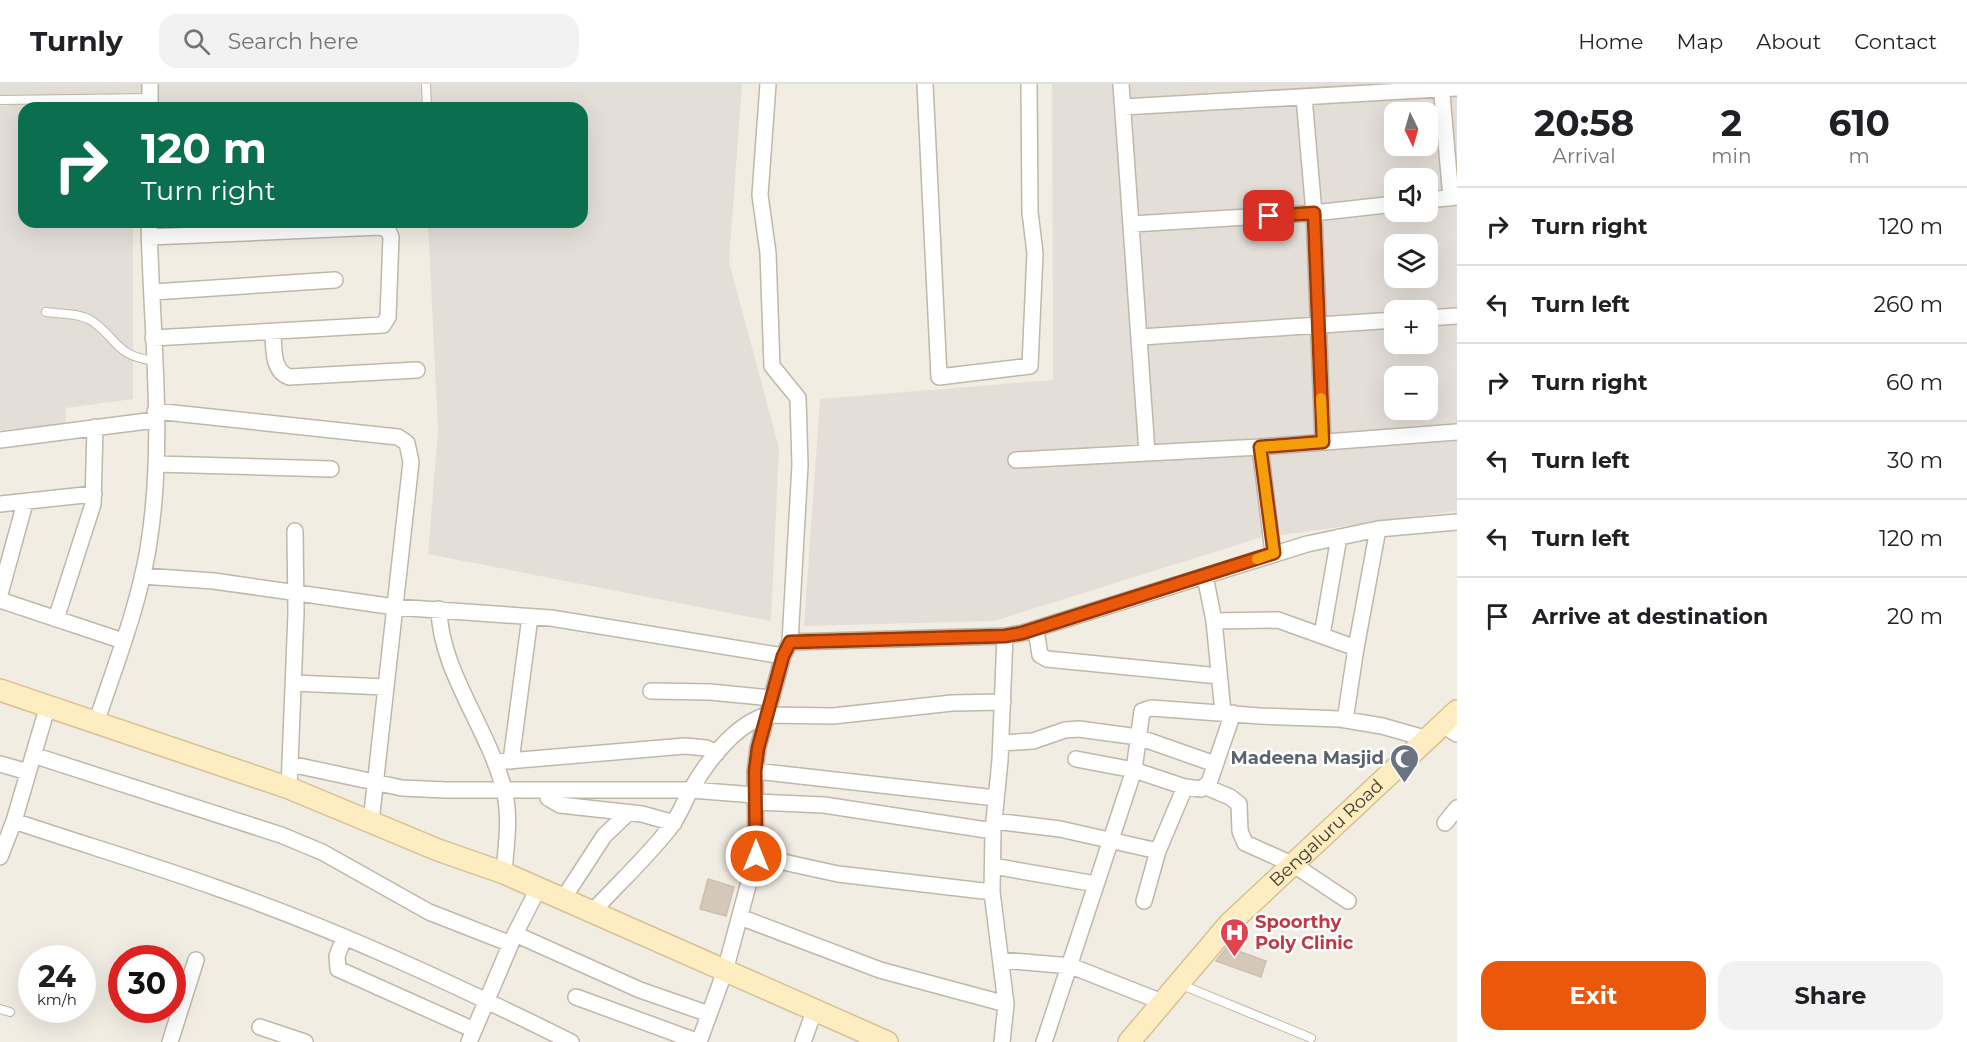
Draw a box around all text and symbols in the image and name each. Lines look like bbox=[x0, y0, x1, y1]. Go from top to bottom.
search box bbox=[159, 14, 579, 68]
text: Turnly bbox=[30, 24, 123, 58]
icon: search bbox=[180, 25, 213, 58]
text: Search here bbox=[228, 28, 359, 55]
text: Home bbox=[1578, 29, 1643, 54]
text: Map bbox=[1676, 29, 1723, 54]
text: About bbox=[1756, 29, 1821, 54]
text: Contact bbox=[1854, 29, 1937, 54]
text: 20:58 bbox=[1534, 101, 1634, 145]
text: 2 bbox=[1721, 101, 1742, 145]
text: 610 bbox=[1828, 101, 1890, 145]
north arrow bbox=[1384, 102, 1438, 156]
map controls bbox=[1384, 102, 1438, 420]
text: 120 m bbox=[141, 122, 267, 174]
icon: right bbox=[42, 126, 120, 204]
text: Arrival bbox=[1553, 144, 1616, 168]
text: min bbox=[1711, 144, 1751, 168]
text: m bbox=[1849, 144, 1870, 168]
button: sound bbox=[1384, 168, 1438, 222]
text: Turn right bbox=[141, 174, 276, 207]
pin bbox=[1243, 190, 1294, 241]
icon: arrive bbox=[1252, 199, 1285, 232]
icon: right bbox=[1481, 210, 1514, 243]
text: Turn right bbox=[1532, 213, 1647, 240]
text: 120 m bbox=[1879, 213, 1943, 240]
button: layers bbox=[1384, 234, 1438, 288]
icon: left bbox=[1481, 288, 1514, 321]
text: Turn left bbox=[1532, 291, 1630, 318]
text: 260 m bbox=[1873, 291, 1943, 318]
button: + bbox=[1384, 300, 1438, 354]
button: − bbox=[1384, 366, 1438, 420]
icon: right bbox=[1481, 366, 1514, 399]
text: Turn right bbox=[1532, 369, 1647, 396]
text: 60 m bbox=[1886, 369, 1943, 396]
icon: left bbox=[1481, 444, 1514, 477]
text: Turn left bbox=[1532, 447, 1630, 474]
text: 30 m bbox=[1887, 447, 1943, 474]
icon: left bbox=[1481, 522, 1514, 555]
text: Turn left bbox=[1532, 525, 1630, 552]
text: 120 m bbox=[1879, 525, 1943, 552]
icon: arrive bbox=[1481, 600, 1514, 633]
text: Arrive at destination bbox=[1532, 603, 1768, 630]
text: 20 m bbox=[1887, 603, 1943, 630]
mosque icon: Madeena Masjid bbox=[1389, 742, 1421, 784]
place label: Madeena Masjid bbox=[1231, 747, 1384, 769]
street label: Bengaluru Road bbox=[1265, 775, 1388, 891]
position arrow bbox=[724, 824, 788, 888]
place label: Spoorthy Poly Clinic bbox=[1255, 911, 1354, 954]
hospital icon: Spoorthy Poly Clinic bbox=[1218, 916, 1250, 958]
speed limit sign: 30 bbox=[108, 945, 186, 1023]
text: 24 bbox=[38, 958, 76, 995]
button: Exit bbox=[1481, 961, 1706, 1030]
button: Share bbox=[1718, 961, 1943, 1030]
text: km/h bbox=[37, 990, 77, 1009]

